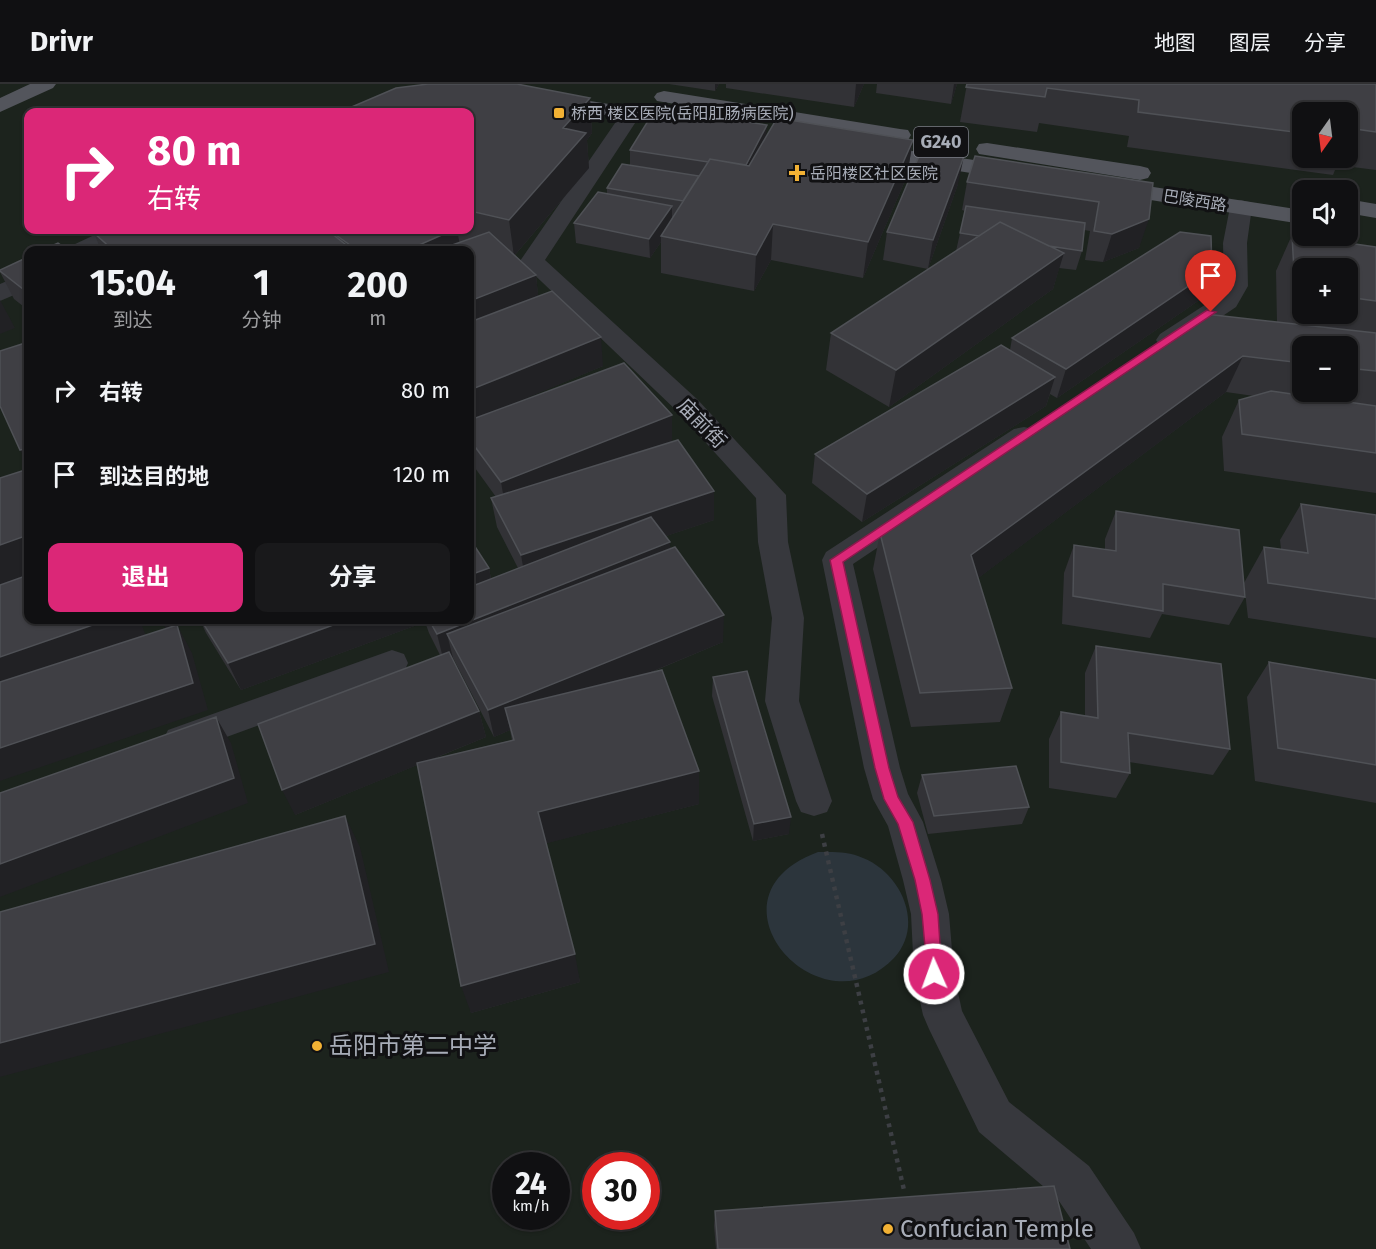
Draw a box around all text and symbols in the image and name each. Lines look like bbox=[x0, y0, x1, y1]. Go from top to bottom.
text: Drivr bbox=[30, 25, 93, 58]
text: 地图 bbox=[1154, 30, 1196, 56]
text: 图层 bbox=[1229, 30, 1271, 56]
text: 分享 bbox=[1304, 30, 1346, 56]
north arrow bbox=[1292, 102, 1358, 168]
map controls bbox=[1292, 102, 1358, 402]
place label: 桥西 楼区医院(岳阳肛肠病医院) bbox=[571, 104, 794, 123]
marker: 桥西 楼区医院(岳阳肛肠病医院) bbox=[552, 106, 566, 120]
text: 80 m bbox=[147, 126, 241, 176]
road number: G240 bbox=[914, 127, 968, 157]
icon: right bbox=[48, 132, 126, 210]
marker: 岳阳楼区社区医院 bbox=[788, 164, 806, 182]
place label: 岳阳楼区社区医院 bbox=[810, 164, 938, 183]
button: sound bbox=[1292, 180, 1358, 246]
text: 右转 bbox=[147, 183, 201, 215]
street label: 巴陵西路 bbox=[1162, 186, 1228, 215]
pin bbox=[1185, 250, 1236, 312]
button: + bbox=[1292, 258, 1358, 324]
icon: arrive bbox=[1194, 259, 1227, 292]
text: 15:04 bbox=[90, 261, 176, 305]
text: 1 bbox=[253, 261, 270, 305]
text: 200 bbox=[347, 263, 408, 307]
text: m bbox=[369, 306, 386, 330]
text: 到达 bbox=[113, 308, 153, 332]
text: 分钟 bbox=[242, 308, 282, 332]
button: − bbox=[1292, 336, 1358, 402]
icon: right bbox=[48, 374, 81, 407]
text: 80 m bbox=[401, 377, 450, 404]
text: 右转 bbox=[99, 379, 143, 406]
street label: 庙前街 bbox=[673, 393, 731, 453]
icon: arrive bbox=[48, 458, 81, 491]
text: 120 m bbox=[393, 461, 450, 488]
text: 到达目的地 bbox=[99, 463, 209, 490]
button: 退出 bbox=[48, 543, 243, 612]
button: 分享 bbox=[255, 543, 450, 612]
position arrow bbox=[902, 942, 966, 1006]
place label: 岳阳市第二中学 bbox=[329, 1032, 497, 1060]
marker: 岳阳市第二中学 bbox=[310, 1039, 324, 1053]
speed limit sign: 30 bbox=[582, 1152, 660, 1230]
text: 24 bbox=[515, 1166, 547, 1202]
text: km/h bbox=[512, 1197, 550, 1215]
place label: Confucian Temple bbox=[900, 1215, 1094, 1243]
marker: Confucian Temple bbox=[881, 1222, 895, 1236]

